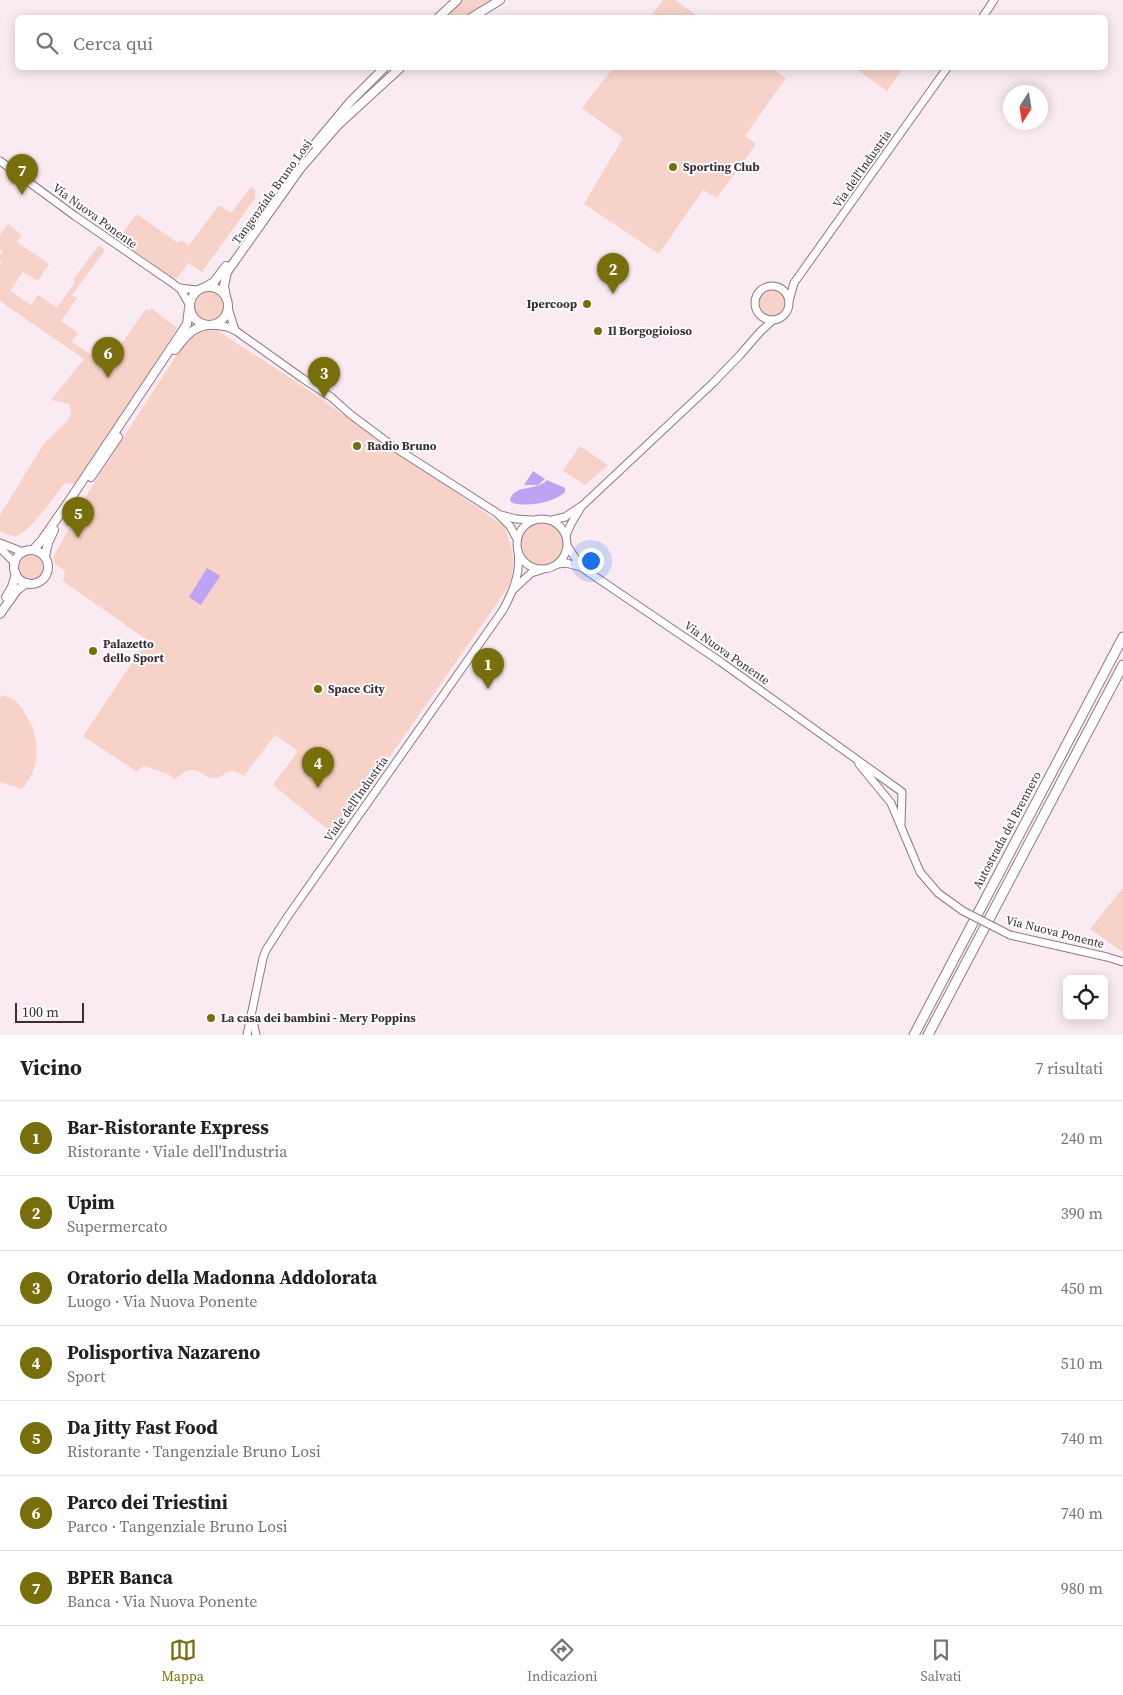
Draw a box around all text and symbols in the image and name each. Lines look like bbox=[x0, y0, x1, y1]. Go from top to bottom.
search box bbox=[15, 15, 1108, 70]
icon: search bbox=[33, 29, 61, 57]
text: Cerca qui bbox=[73, 30, 153, 56]
north arrow bbox=[1003, 85, 1048, 130]
street label: Via dell'Industria bbox=[829, 126, 895, 211]
street label: Tangenziale Bruno Losi bbox=[228, 136, 316, 248]
pin: 7 bbox=[6, 154, 38, 195]
place label: Sporting Club bbox=[683, 159, 760, 175]
marker: Sporting Club bbox=[667, 161, 679, 173]
street label: Via Nuova Ponente bbox=[49, 180, 141, 252]
pin: 2 bbox=[597, 253, 629, 294]
place label: Ipercoop bbox=[527, 296, 577, 312]
marker: Ipercoop bbox=[581, 298, 593, 310]
place label: Il Borgogioioso bbox=[608, 323, 692, 339]
marker: Il Borgogioioso bbox=[592, 325, 604, 337]
pin: 6 bbox=[92, 337, 124, 378]
pin: 3 bbox=[308, 357, 340, 398]
place label: Radio Bruno bbox=[367, 438, 437, 454]
marker: Radio Bruno bbox=[351, 440, 363, 452]
pin: 5 bbox=[62, 497, 94, 538]
your location bbox=[578, 548, 604, 574]
street label: Via Nuova Ponente bbox=[681, 617, 773, 689]
place label: Palazetto dello Sport bbox=[103, 636, 164, 666]
marker: Palazetto dello Sport bbox=[87, 645, 99, 657]
pin: 1 bbox=[472, 648, 504, 689]
place label: Space City bbox=[328, 681, 385, 697]
marker: Space City bbox=[312, 683, 324, 695]
pin: 4 bbox=[302, 747, 334, 788]
street label: Viale dell'Industria bbox=[320, 752, 392, 845]
street label: Autostrada del Brennero bbox=[969, 768, 1045, 892]
street label: Via Nuova Ponente bbox=[1004, 912, 1106, 952]
map controls bbox=[1063, 975, 1108, 1020]
button: locate bbox=[1063, 975, 1108, 1020]
scale bar bbox=[15, 1000, 84, 1023]
text: 100 m bbox=[22, 1002, 59, 1022]
place label: La casa dei bambini - Mery Poppins bbox=[221, 1010, 416, 1026]
marker: La casa dei bambini - Mery Poppins bbox=[205, 1012, 217, 1024]
text: Vicino bbox=[20, 1053, 82, 1082]
text: 7 risultati bbox=[1035, 1057, 1103, 1079]
text: Bar-Ristorante Express bbox=[67, 1114, 269, 1140]
text: 1 bbox=[32, 1127, 40, 1149]
text: 240 m bbox=[1061, 1127, 1103, 1149]
text: Ristorante · Viale dell'Industria bbox=[67, 1140, 287, 1162]
text: Upim bbox=[67, 1189, 115, 1215]
text: 2 bbox=[32, 1202, 40, 1224]
text: 390 m bbox=[1061, 1202, 1103, 1224]
text: Supermercato bbox=[67, 1215, 168, 1237]
text: Oratorio della Madonna Addolorata bbox=[67, 1264, 377, 1290]
text: 3 bbox=[32, 1277, 40, 1299]
text: 450 m bbox=[1061, 1277, 1103, 1299]
text: Luogo · Via Nuova Ponente bbox=[67, 1290, 258, 1312]
text: Polisportiva Nazareno bbox=[67, 1339, 260, 1365]
text: 4 bbox=[32, 1352, 40, 1374]
text: 510 m bbox=[1061, 1352, 1103, 1374]
text: Sport bbox=[67, 1365, 105, 1387]
text: Da Jitty Fast Food bbox=[67, 1414, 218, 1440]
text: 5 bbox=[32, 1427, 40, 1449]
text: 740 m bbox=[1061, 1427, 1103, 1449]
text: Ristorante · Tangenziale Bruno Losi bbox=[67, 1440, 321, 1462]
text: Parco dei Triestini bbox=[67, 1489, 228, 1515]
text: 6 bbox=[32, 1502, 40, 1524]
text: 740 m bbox=[1061, 1502, 1103, 1524]
text: Parco · Tangenziale Bruno Losi bbox=[67, 1515, 288, 1537]
text: BPER Banca bbox=[67, 1564, 173, 1590]
text: 7 bbox=[32, 1577, 40, 1599]
text: 980 m bbox=[1061, 1577, 1103, 1599]
text: Banca · Via Nuova Ponente bbox=[67, 1590, 257, 1612]
tab: Mappa bbox=[161, 1636, 204, 1686]
tab: Indicazioni bbox=[527, 1636, 598, 1686]
tab: Salvati bbox=[920, 1636, 962, 1686]

